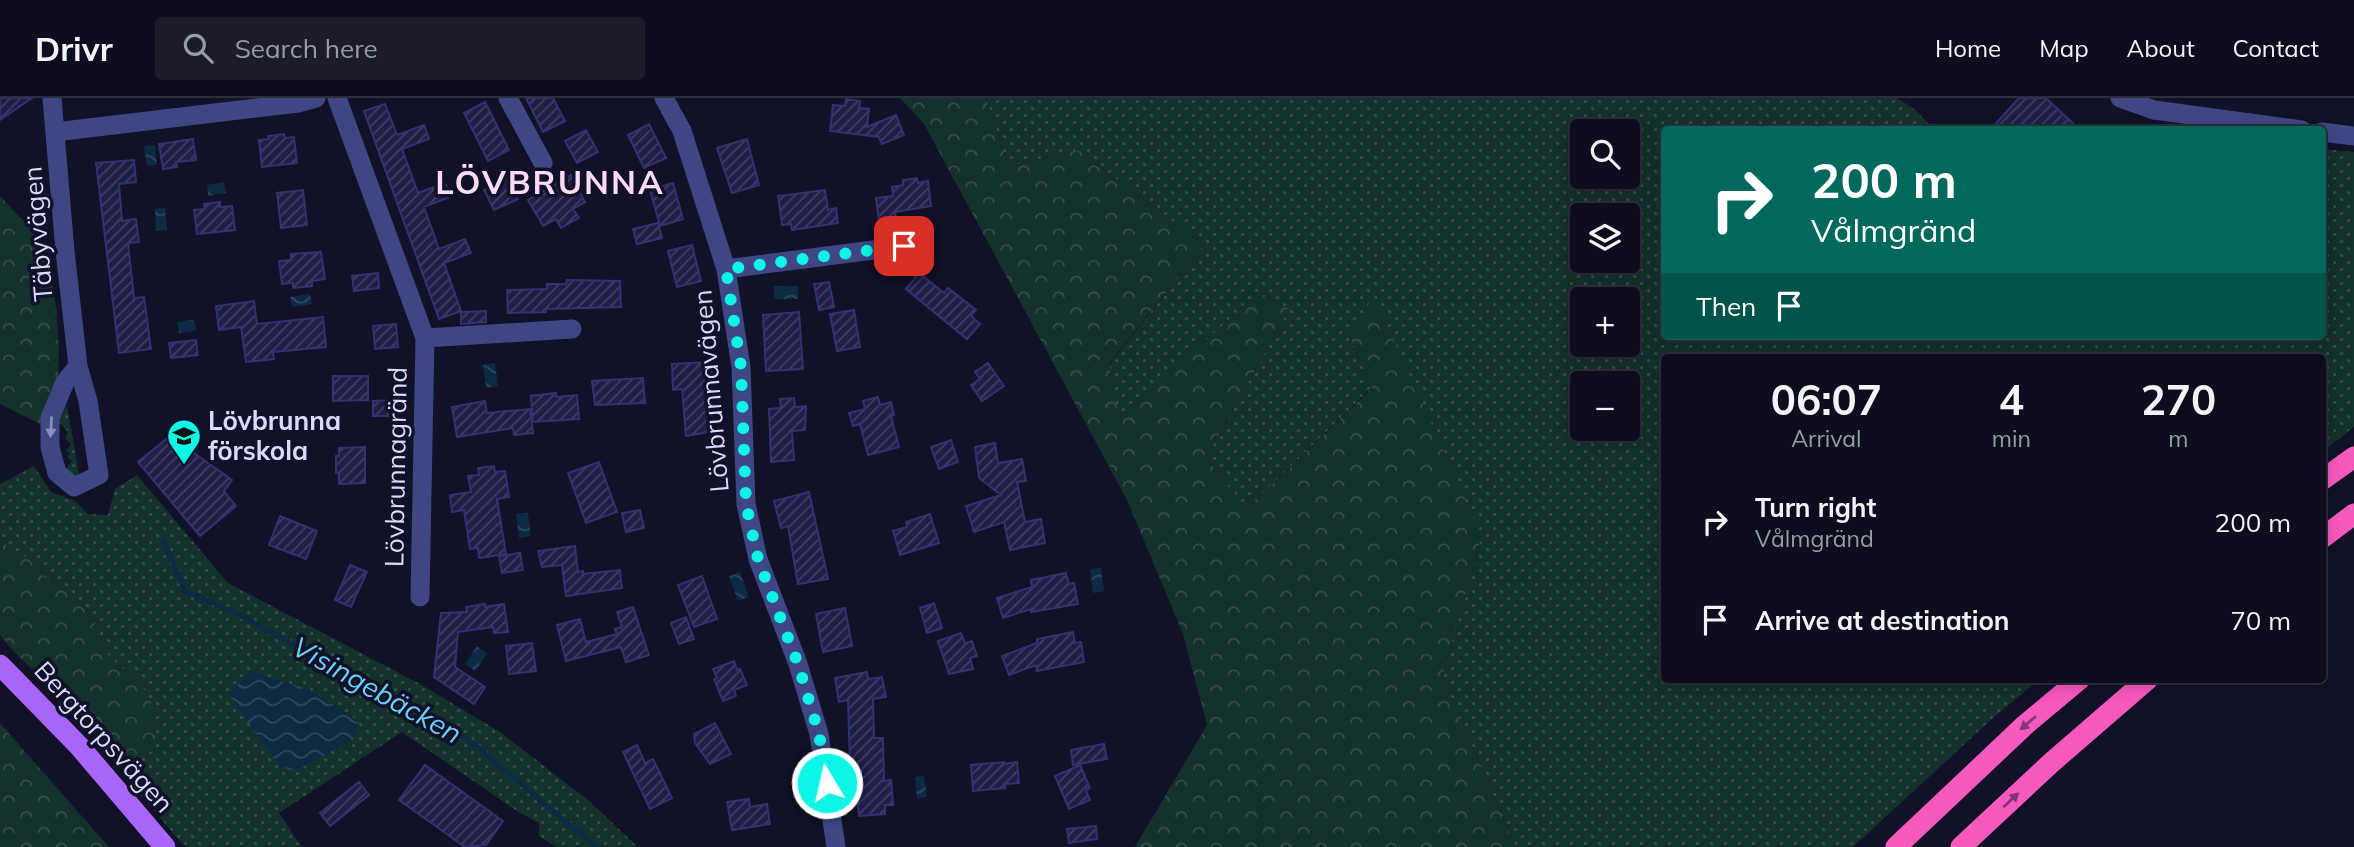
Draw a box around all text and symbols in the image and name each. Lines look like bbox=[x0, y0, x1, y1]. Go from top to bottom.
search box bbox=[155, 17, 645, 80]
text: Drivr bbox=[35, 28, 113, 69]
icon: search bbox=[179, 29, 217, 67]
text: Search here bbox=[235, 32, 378, 65]
text: Home bbox=[1935, 33, 2001, 63]
text: Map bbox=[2039, 33, 2089, 63]
text: About bbox=[2127, 33, 2195, 63]
text: Contact bbox=[2233, 33, 2319, 63]
map controls bbox=[1570, 119, 1640, 441]
button: search bbox=[1570, 119, 1640, 189]
text: 200 m bbox=[1811, 149, 1957, 210]
icon: right bbox=[1696, 154, 1787, 245]
district label: LÖVBRUNNA bbox=[435, 161, 665, 202]
street label: Täbyvägen bbox=[15, 165, 60, 303]
button: layers bbox=[1570, 203, 1640, 273]
text: Vålmgränd bbox=[1811, 210, 1976, 250]
pin bbox=[874, 216, 934, 276]
icon: arrive bbox=[885, 227, 923, 265]
button: + bbox=[1570, 287, 1640, 357]
icon: arrive bbox=[1770, 287, 1808, 325]
street label: Lövbrunnavägen bbox=[685, 289, 736, 494]
text: Then bbox=[1696, 290, 1756, 323]
street label: Lövbrunnagränd bbox=[377, 367, 414, 567]
button: − bbox=[1570, 371, 1640, 441]
text: 06:07 bbox=[1771, 373, 1882, 426]
text: 4 bbox=[1999, 373, 2024, 426]
text: 270 bbox=[2141, 373, 2216, 426]
place label: Lövbrunna förskola bbox=[208, 404, 341, 467]
one-way arrow bbox=[45, 416, 56, 438]
school or university icon: Lövbrunna förskola bbox=[165, 417, 203, 466]
text: Arrival bbox=[1791, 424, 1862, 453]
text: min bbox=[1992, 424, 2031, 453]
text: m bbox=[2168, 424, 2189, 453]
text: Turn right bbox=[1755, 491, 1876, 524]
icon: right bbox=[1696, 503, 1734, 541]
text: 200 m bbox=[2215, 506, 2291, 539]
text: Vålmgränd bbox=[1755, 524, 1874, 553]
icon: arrive bbox=[1696, 601, 1734, 639]
text: Arrive at destination bbox=[1755, 604, 2010, 637]
text: 70 m bbox=[2230, 604, 2291, 637]
water label: Visingebäcken bbox=[286, 629, 468, 751]
street label: Bergtorpsvägen bbox=[28, 654, 181, 819]
one-way arrow bbox=[2019, 715, 2037, 731]
position arrow bbox=[790, 746, 864, 820]
one-way arrow bbox=[2002, 793, 2019, 809]

